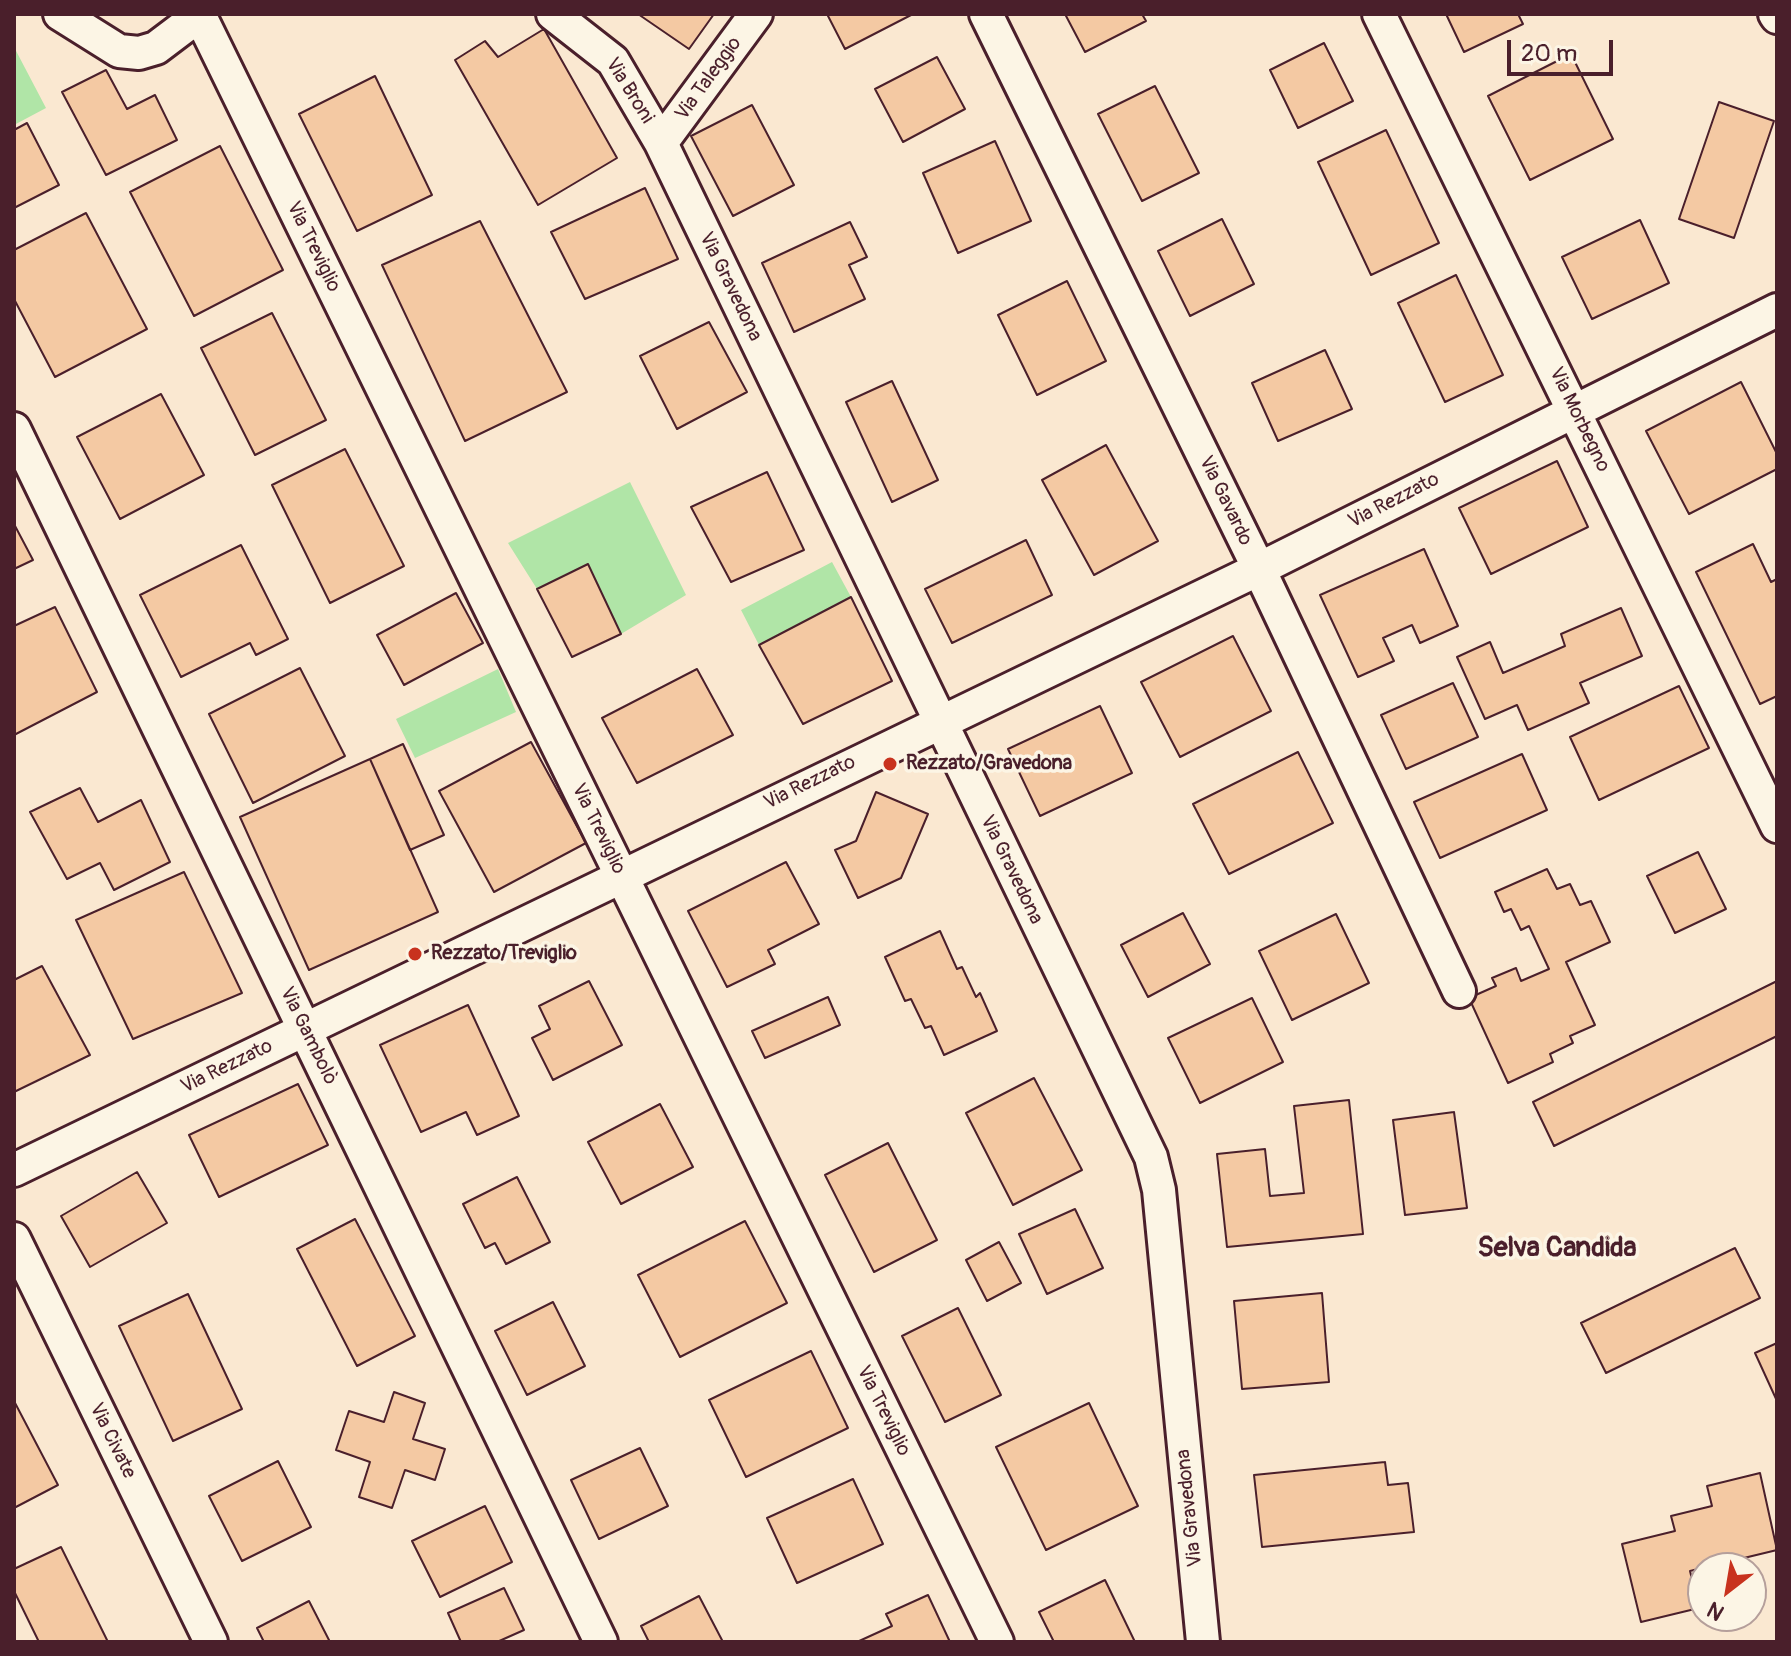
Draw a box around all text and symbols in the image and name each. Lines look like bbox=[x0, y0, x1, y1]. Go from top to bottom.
scale bar bbox=[1511, 24, 1617, 74]
street label: Via Taleggio bbox=[671, 33, 747, 125]
text: 20 m bbox=[1521, 39, 1577, 68]
street label: Via Broni bbox=[600, 54, 658, 128]
street label: Via Treviglio bbox=[281, 198, 345, 296]
street label: Via Gravedona bbox=[693, 229, 767, 345]
street label: Via Morbegno bbox=[1543, 364, 1615, 476]
street label: Via Gavardo bbox=[1193, 452, 1257, 550]
street label: Via Rezzato bbox=[1344, 468, 1444, 534]
street label: Via Rezzato bbox=[760, 751, 860, 815]
place label: Rezzato/Gravedona bbox=[906, 752, 1072, 776]
marker: Rezzato/Gravedona bbox=[881, 755, 899, 773]
street label: Via Treviglio bbox=[566, 780, 630, 878]
street label: Via Gravedona bbox=[974, 812, 1048, 928]
place label: Rezzato/Treviglio bbox=[431, 942, 577, 966]
marker: Rezzato/Treviglio bbox=[406, 945, 424, 963]
street label: Via Gambolò bbox=[274, 983, 342, 1089]
street label: Via Rezzato bbox=[177, 1035, 277, 1099]
district label: Selva Candida bbox=[1477, 1232, 1637, 1266]
street label: Via Treviglio bbox=[851, 1362, 915, 1460]
street label: Via Civate bbox=[83, 1399, 141, 1483]
street label: Via Gravedona bbox=[1172, 1448, 1208, 1568]
north arrow bbox=[1687, 1552, 1767, 1632]
text: N bbox=[1702, 1595, 1729, 1627]

